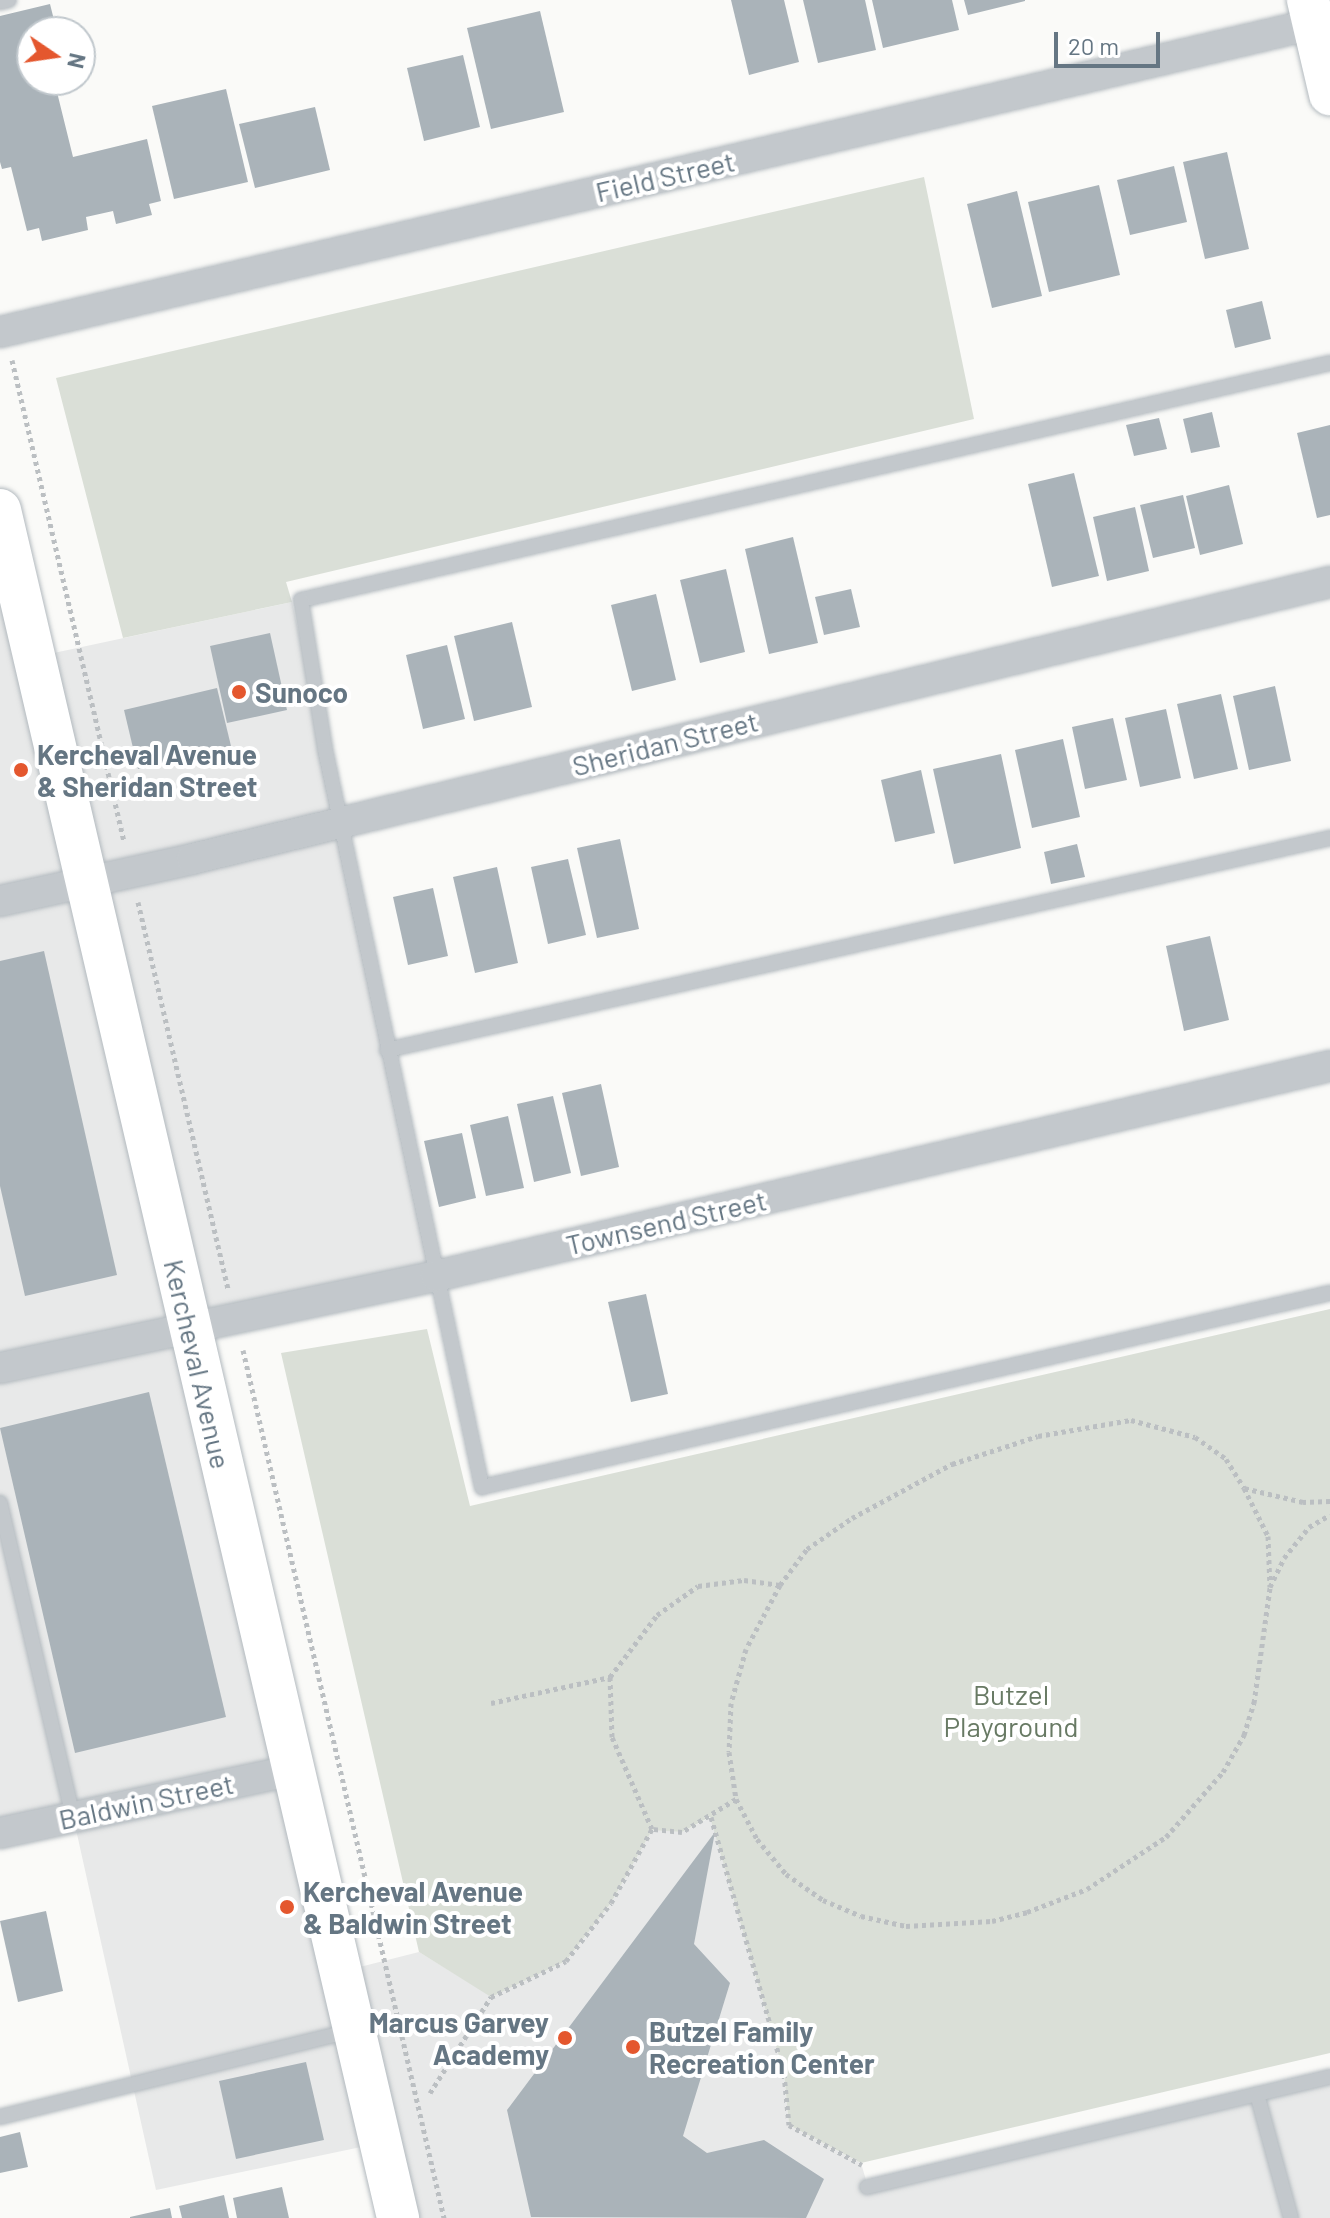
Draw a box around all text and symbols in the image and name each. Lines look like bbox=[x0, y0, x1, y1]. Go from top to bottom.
north arrow bbox=[16, 16, 96, 96]
scale bar bbox=[1058, 16, 1164, 66]
text: 20 m bbox=[1068, 31, 1119, 60]
text: N bbox=[63, 51, 92, 71]
street label: Field Street bbox=[592, 144, 738, 208]
place label: Sunoco bbox=[255, 675, 348, 709]
marker: Sunoco bbox=[230, 683, 248, 701]
street label: Sheridan Street bbox=[569, 704, 761, 782]
place label: Kercheval Avenue & Sheridan Street bbox=[37, 737, 257, 803]
marker: Kercheval Avenue & Sheridan Street bbox=[12, 761, 30, 779]
street label: Townsend Street bbox=[563, 1183, 769, 1261]
street label: Kercheval Avenue bbox=[158, 1256, 238, 1472]
park label: Butzel Playground bbox=[944, 1677, 1078, 1743]
street label: Baldwin Street bbox=[56, 1766, 236, 1836]
place label: Kercheval Avenue & Baldwin Street bbox=[303, 1874, 523, 1940]
marker: Kercheval Avenue & Baldwin Street bbox=[278, 1898, 296, 1916]
place label: Marcus Garvey Academy bbox=[369, 2005, 549, 2071]
place label: Butzel Family Recreation Center bbox=[649, 2014, 875, 2080]
marker: Marcus Garvey Academy bbox=[556, 2029, 574, 2047]
marker: Butzel Family Recreation Center bbox=[624, 2038, 642, 2056]

